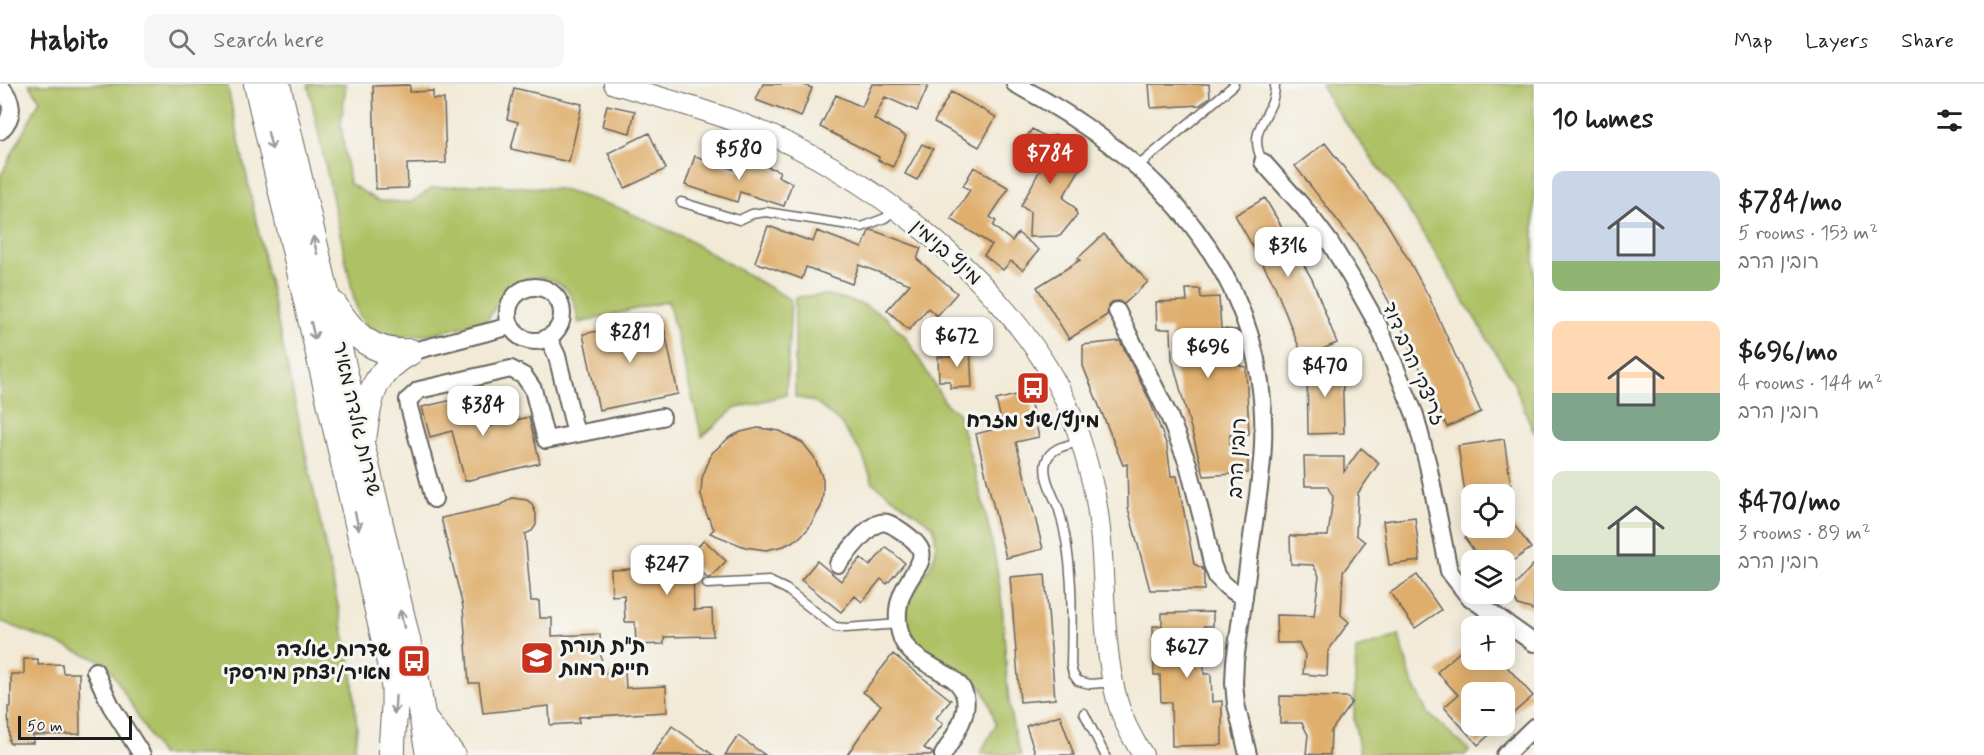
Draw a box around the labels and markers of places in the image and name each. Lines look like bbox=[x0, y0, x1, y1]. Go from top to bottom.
pin: $580 bbox=[703, 130, 775, 181]
pin: $784 bbox=[1014, 134, 1086, 185]
pin: $316 bbox=[1252, 227, 1324, 278]
pin: $281 bbox=[594, 313, 666, 364]
pin: $672 bbox=[921, 317, 993, 368]
pin: $696 bbox=[1172, 328, 1244, 379]
pin: $470 bbox=[1289, 347, 1361, 398]
bus stop icon: מינץ/שיף מזרח bbox=[1015, 370, 1051, 406]
pin: $384 bbox=[447, 386, 519, 437]
place label: מינץ/שיף מזרח bbox=[966, 408, 1100, 435]
pin: $247 bbox=[631, 545, 703, 596]
pin: $627 bbox=[1151, 628, 1223, 679]
place label: ת"ת תורת חיים רמות bbox=[558, 633, 649, 683]
place label: שדרות גולדה מאיר/יצחק מירסקי bbox=[223, 637, 391, 687]
school or university icon: ת"ת תורת חיים רמות bbox=[519, 640, 555, 676]
bus stop icon: שדרות גולדה מאיר/יצחק מירסקי bbox=[396, 643, 432, 679]

